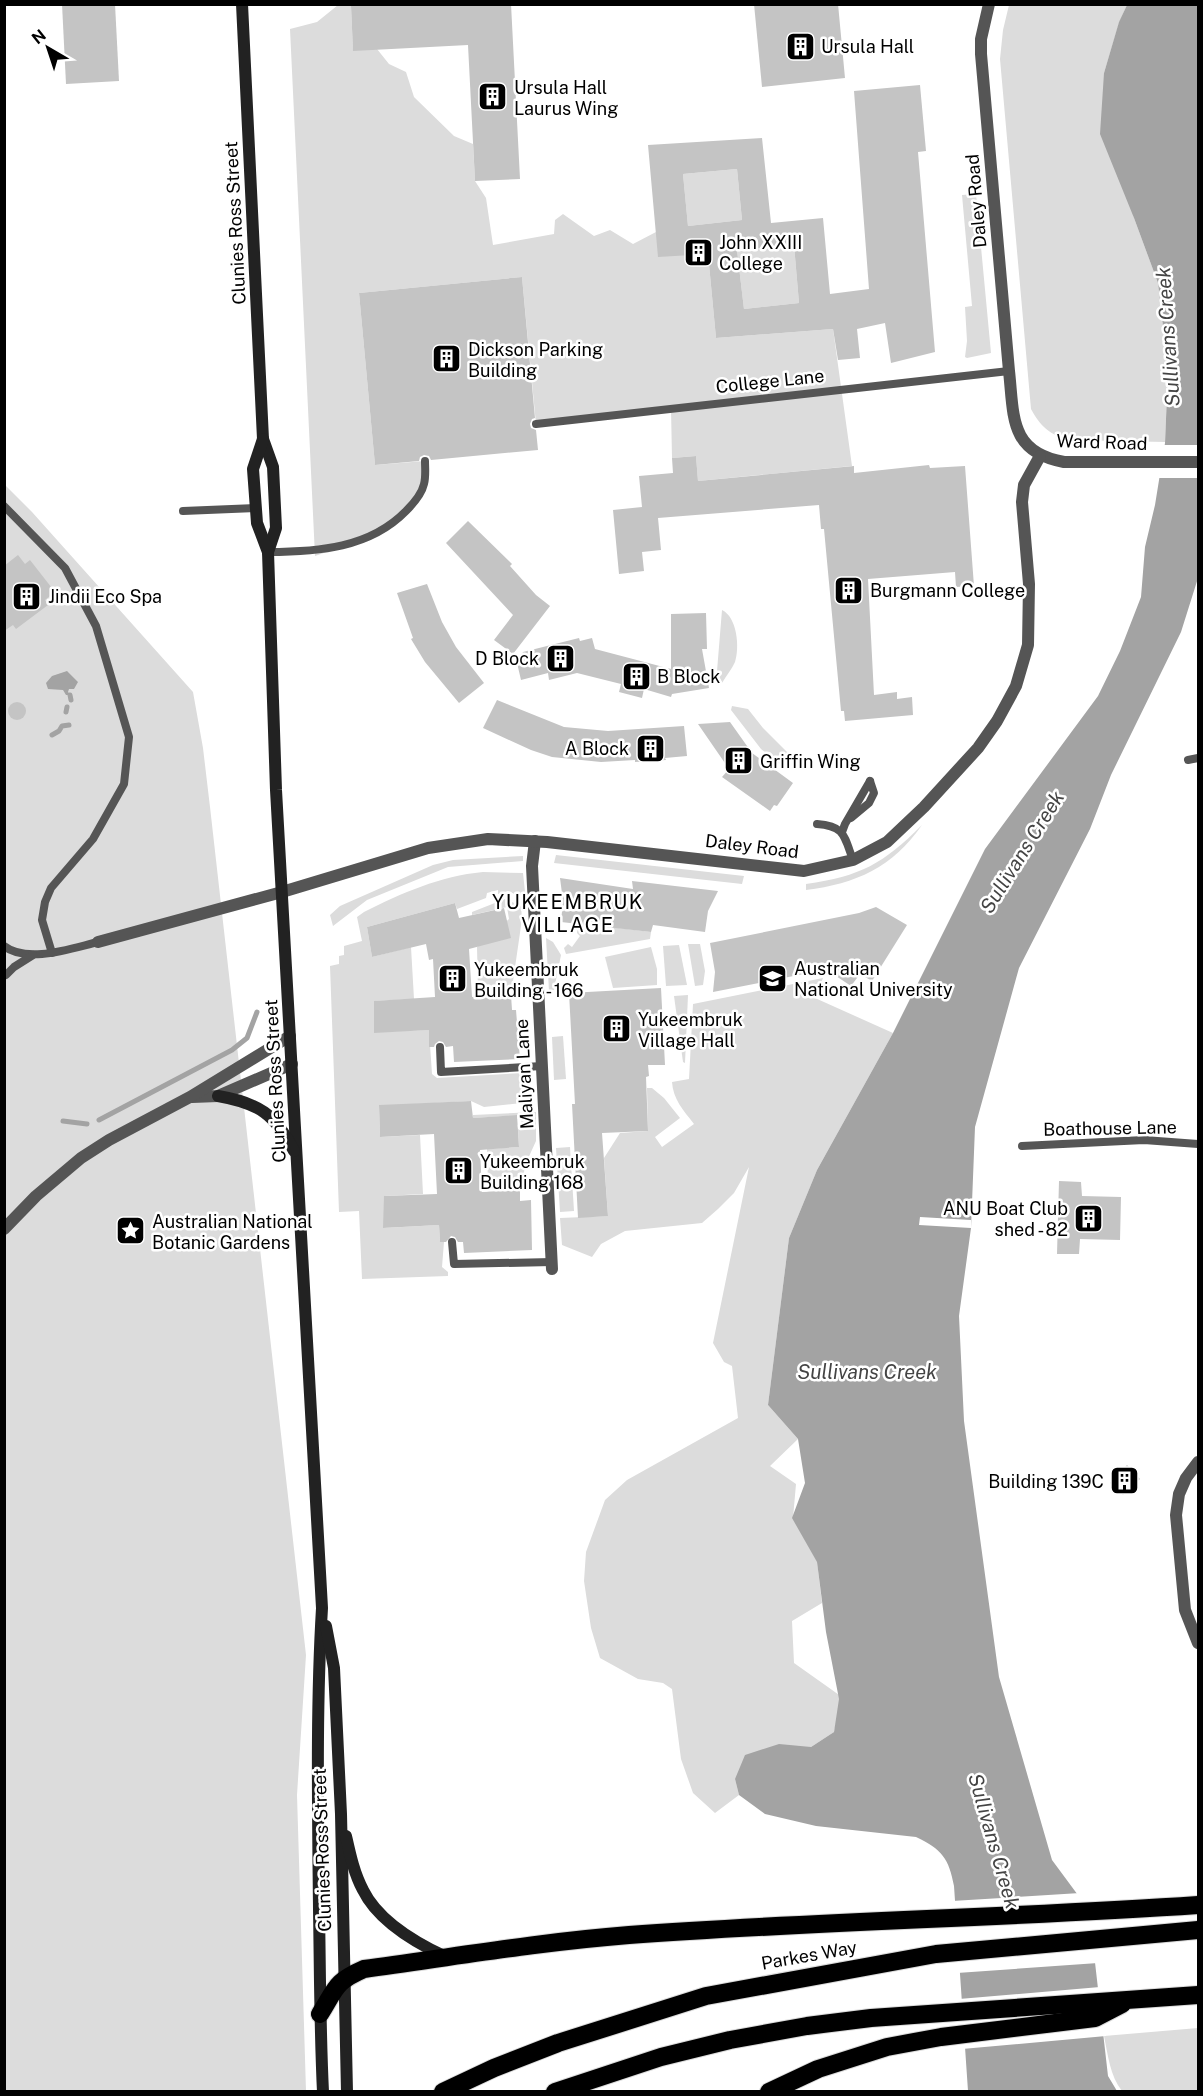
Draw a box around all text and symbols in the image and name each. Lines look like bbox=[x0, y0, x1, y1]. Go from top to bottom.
north arrow bbox=[18, 18, 78, 78]
text: N bbox=[28, 25, 50, 48]
building icon: Ursula Hall bbox=[784, 30, 816, 62]
place label: Ursula Hall bbox=[821, 36, 914, 57]
place label: Ursula Hall Laurus Wing bbox=[514, 77, 618, 119]
building icon: Ursula Hall Laurus Wing bbox=[477, 81, 509, 113]
street label: Clunies Ross Street bbox=[220, 141, 250, 305]
street label: Daley Road bbox=[961, 153, 991, 249]
place label: John XXIII College bbox=[719, 232, 802, 274]
building icon: John XXIII College bbox=[682, 236, 714, 268]
water label: Sullivans Creek bbox=[1151, 266, 1185, 408]
place label: Dickson Parking Building bbox=[468, 339, 603, 381]
building icon: Dickson Parking Building bbox=[431, 343, 463, 375]
street label: College Lane bbox=[715, 365, 825, 397]
street label: Ward Road bbox=[1056, 430, 1148, 454]
building icon: Burgmann College bbox=[833, 574, 865, 606]
building icon: Jindii Eco Spa bbox=[11, 580, 43, 612]
place label: Burgmann College bbox=[870, 580, 1025, 601]
place label: Jindii Eco Spa bbox=[48, 586, 162, 607]
building icon: D Block bbox=[544, 642, 576, 674]
place label: D Block bbox=[475, 648, 539, 669]
building icon: B Block bbox=[620, 660, 652, 692]
place label: B Block bbox=[657, 666, 720, 687]
building icon: A Block bbox=[634, 732, 666, 764]
place label: A Block bbox=[565, 738, 629, 759]
building icon: Griffin Wing bbox=[723, 745, 755, 777]
place label: Griffin Wing bbox=[760, 751, 861, 772]
water label: Sullivans Creek bbox=[975, 786, 1069, 918]
street label: Daley Road bbox=[704, 830, 800, 862]
district label: YUKEEMBRUK VILLAGE bbox=[492, 890, 644, 937]
place label: Australian National University bbox=[794, 958, 953, 1000]
place label: Yukeembruk Building - 166 bbox=[474, 959, 583, 1001]
school or university icon: Australian National University bbox=[757, 962, 789, 994]
building icon: Yukeembruk Building - 166 bbox=[437, 963, 469, 995]
street label: Clunies Ross Street bbox=[260, 999, 290, 1163]
place label: Yukeembruk Village Hall bbox=[638, 1009, 743, 1051]
building icon: Yukeembruk Village Hall bbox=[601, 1013, 633, 1045]
street label: Maliyan Lane bbox=[511, 1018, 537, 1130]
street label: Boathouse Lane bbox=[1043, 1116, 1177, 1140]
place label: Yukeembruk Building 168 bbox=[480, 1151, 585, 1193]
building icon: Yukeembruk Building 168 bbox=[443, 1155, 475, 1187]
place label: ANU Boat Club shed - 82 bbox=[943, 1198, 1068, 1240]
building icon: ANU Boat Club shed - 82 bbox=[1073, 1202, 1105, 1234]
place label: Australian National Botanic Gardens bbox=[152, 1211, 313, 1253]
place icon: Australian National Botanic Gardens bbox=[115, 1215, 147, 1247]
water label: Sullivans Creek bbox=[797, 1360, 937, 1384]
building icon: Building 139C bbox=[1109, 1465, 1141, 1497]
place label: Building 139C bbox=[988, 1471, 1104, 1492]
street label: Clunies Ross Street bbox=[309, 1768, 335, 1932]
water label: Sullivans Creek bbox=[963, 1771, 1025, 1912]
street label: Parkes Way bbox=[760, 1936, 859, 1974]

